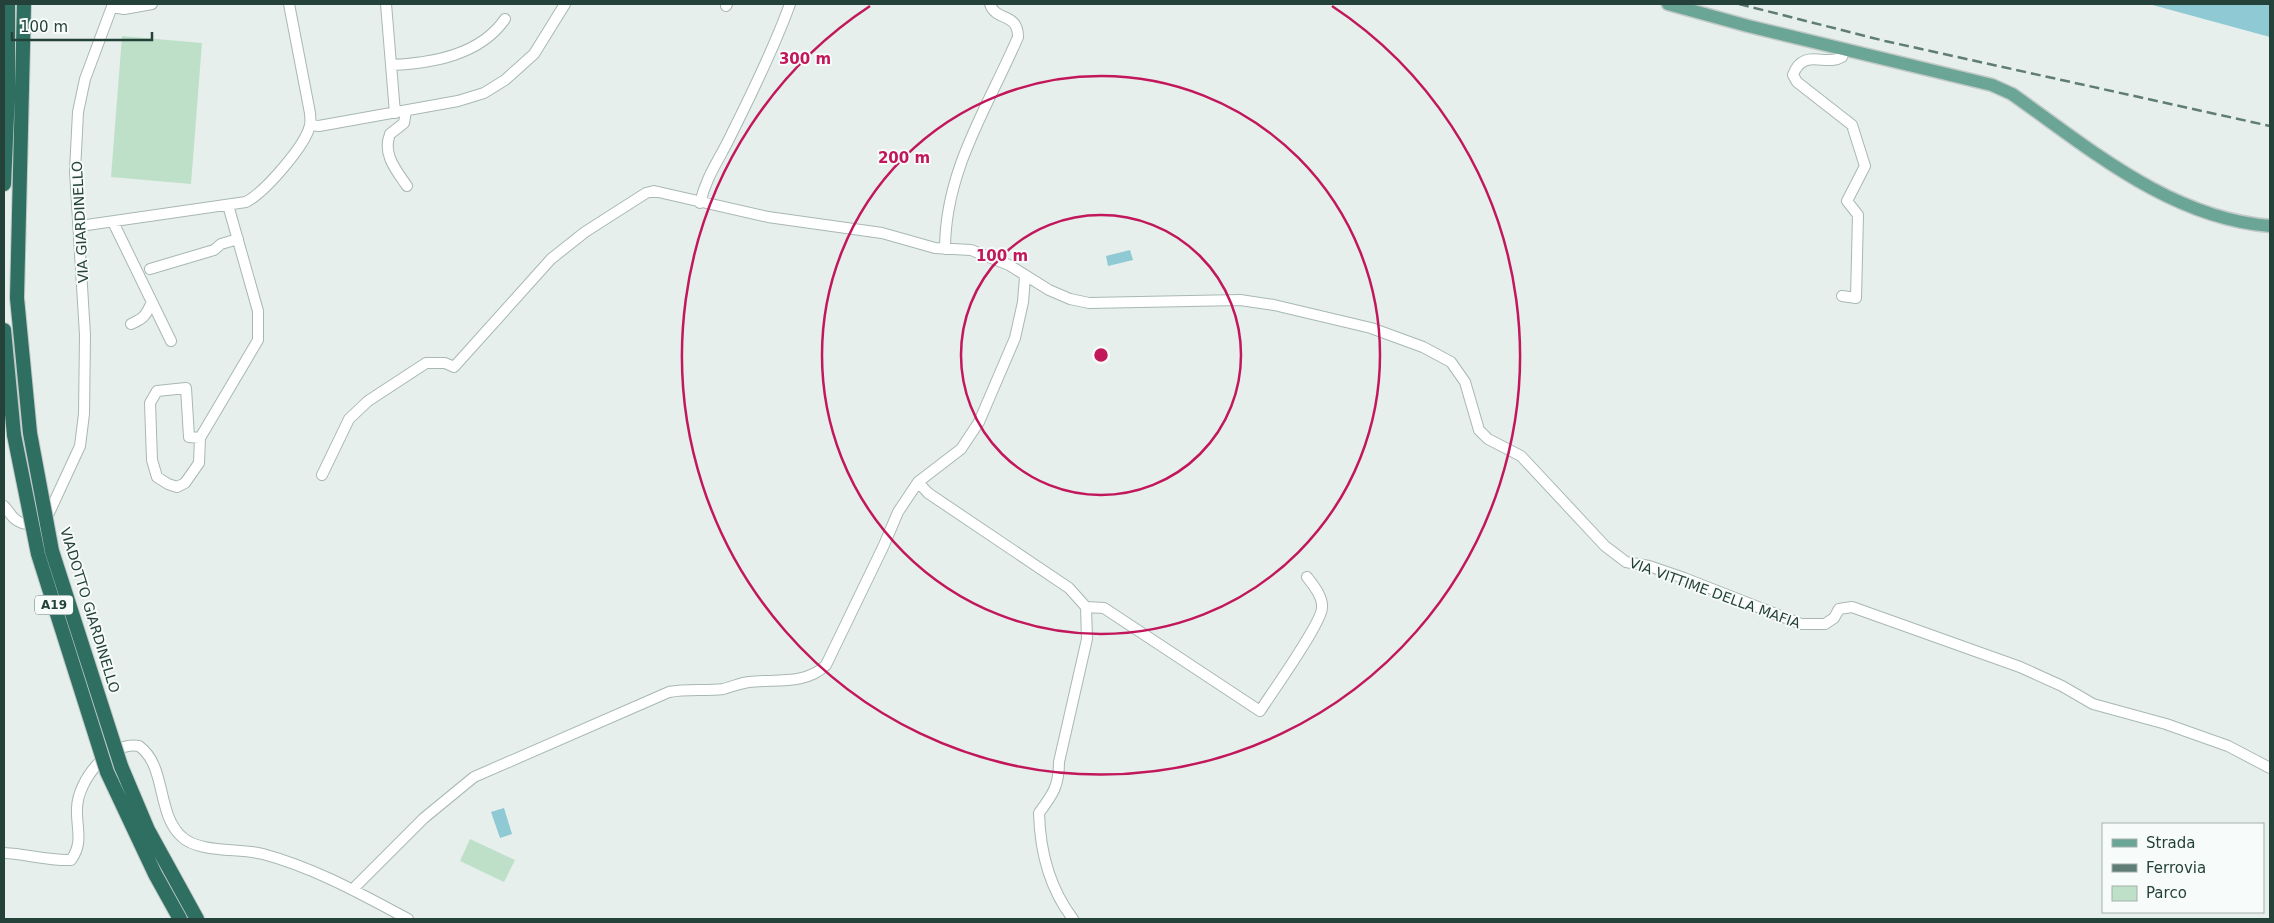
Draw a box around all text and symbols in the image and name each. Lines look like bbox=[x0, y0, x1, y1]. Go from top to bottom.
scale bar bbox=[12, 10, 152, 42]
text: 100 m bbox=[20, 18, 68, 36]
text: 300 m bbox=[779, 50, 831, 68]
text: 200 m bbox=[878, 149, 930, 167]
street label: VIA GIARDINELLO bbox=[69, 160, 91, 284]
text: 100 m bbox=[976, 247, 1028, 265]
centre of rings bbox=[1092, 346, 1110, 364]
street label: VIADOTTO GIARDINELLO bbox=[57, 525, 123, 695]
street label: VIA VITTIME DELLA MAFIA bbox=[1627, 555, 1803, 632]
road number: A19 bbox=[35, 596, 73, 614]
legend bbox=[2102, 823, 2264, 913]
text: Strada bbox=[2146, 834, 2195, 852]
text: Ferrovia bbox=[2146, 859, 2206, 877]
text: Parco bbox=[2146, 884, 2187, 902]

